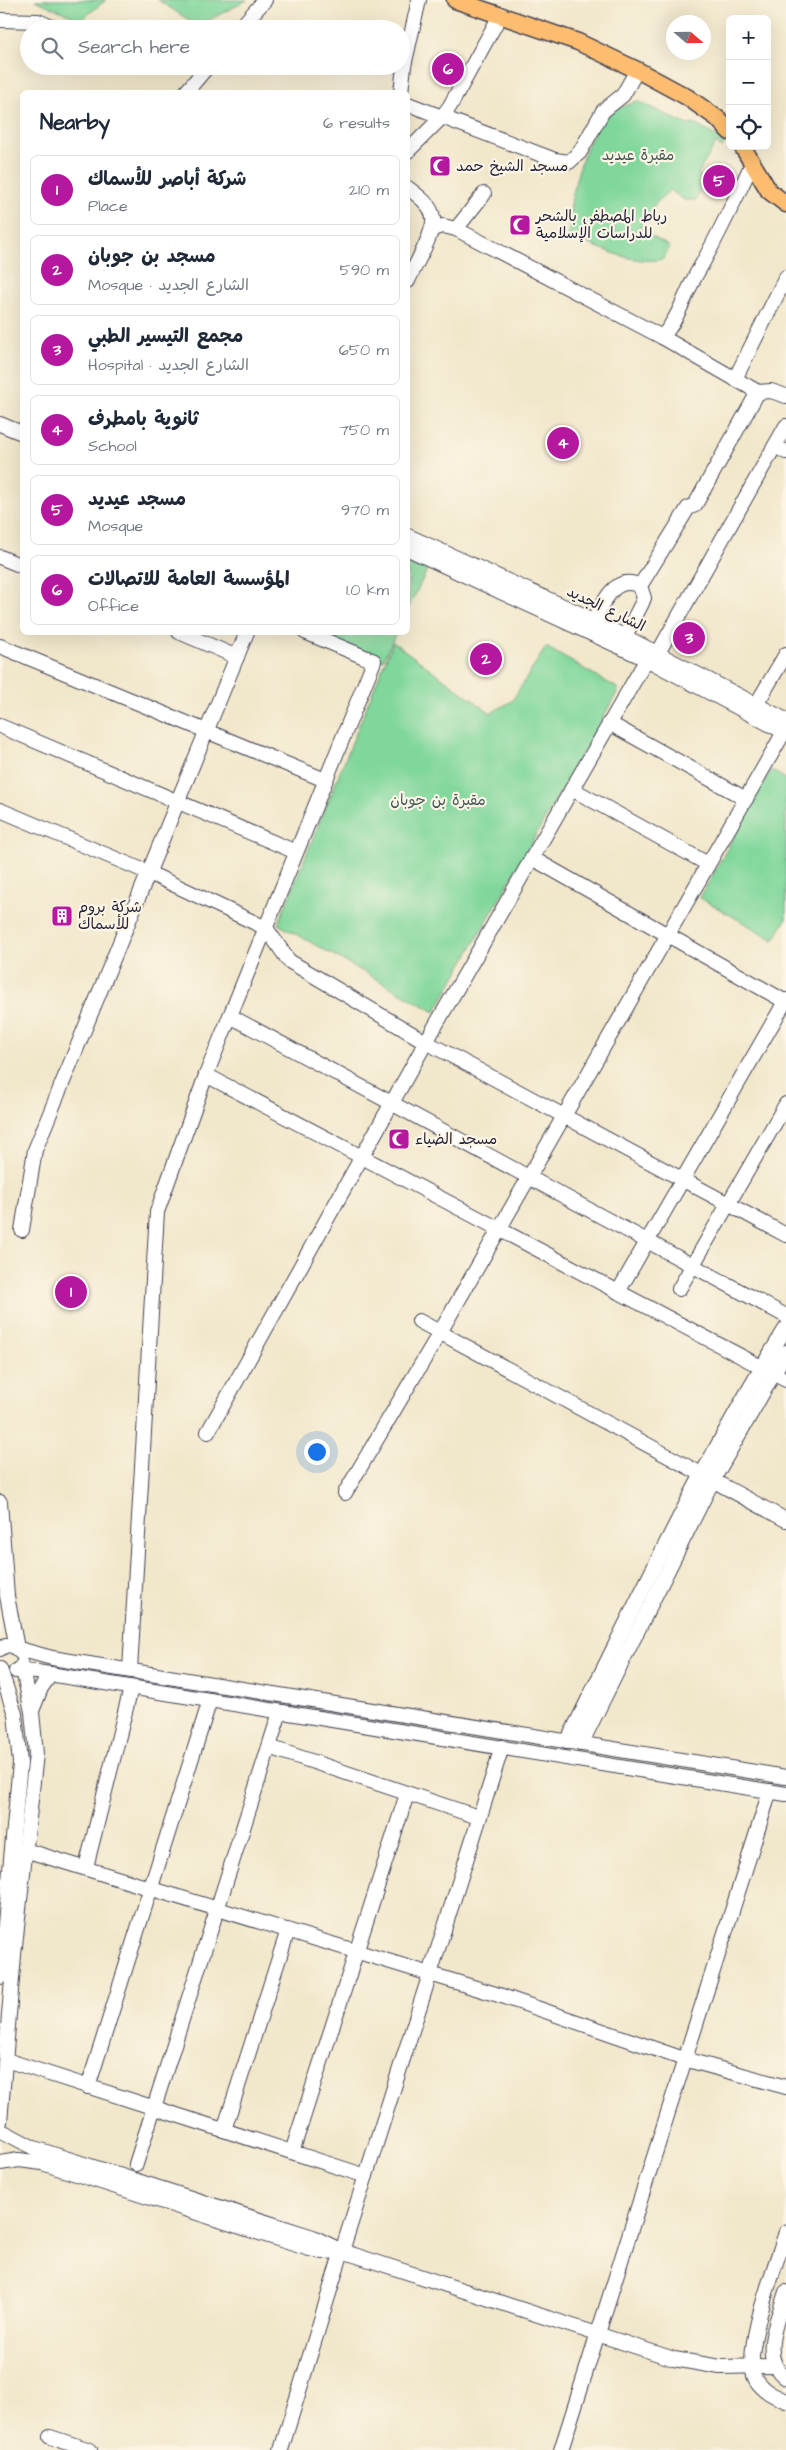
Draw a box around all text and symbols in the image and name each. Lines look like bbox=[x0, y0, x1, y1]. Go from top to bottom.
north arrow bbox=[666, 15, 711, 60]
map controls bbox=[726, 15, 771, 150]
button: + bbox=[726, 15, 771, 60]
search box bbox=[20, 20, 410, 75]
icon: search bbox=[38, 34, 66, 62]
text: Search here bbox=[78, 34, 190, 61]
pin: 6 bbox=[432, 50, 464, 88]
button: − bbox=[726, 60, 771, 105]
button: locate bbox=[726, 105, 771, 150]
text: Nearby bbox=[40, 108, 110, 137]
text: 6 results bbox=[323, 112, 390, 134]
park label: مقبرة عيديد bbox=[602, 145, 674, 166]
mosque icon: مسجد الشيخ حمد bbox=[428, 154, 452, 178]
place label: مسجد الشيخ حمد bbox=[456, 156, 568, 177]
pin: 5 bbox=[703, 162, 735, 200]
text: شركة أباصر للأسماك bbox=[88, 166, 246, 193]
text: 1 bbox=[56, 179, 58, 201]
text: 210 m bbox=[349, 179, 389, 201]
text: Place bbox=[88, 195, 128, 217]
place label: رباط المصطفى بالشحر للدراسات الإسلامية bbox=[535, 206, 667, 244]
mosque icon: رباط المصطفى بالشحر للدراسات الإسلامية bbox=[508, 213, 532, 237]
text: مسجد بن جوبان bbox=[88, 243, 216, 270]
text: 2 bbox=[52, 259, 62, 281]
text: 590 m bbox=[340, 259, 389, 281]
text: Mosque · الشارع الجديد bbox=[88, 274, 249, 296]
text: مجمع التيسير الطبي bbox=[88, 323, 243, 350]
text: 3 bbox=[53, 339, 61, 361]
text: 650 m bbox=[339, 339, 389, 361]
text: Hospital · الشارع الجديد bbox=[88, 354, 249, 376]
text: ثانوية بامطرف bbox=[88, 406, 198, 433]
text: 4 bbox=[52, 419, 62, 441]
text: 750 m bbox=[339, 419, 389, 441]
pin: 4 bbox=[547, 424, 579, 462]
text: School bbox=[88, 435, 137, 457]
text: مسجد عيديد bbox=[88, 486, 186, 513]
text: 5 bbox=[51, 499, 63, 521]
text: 970 m bbox=[341, 499, 389, 521]
text: Mosque bbox=[88, 515, 143, 537]
text: المؤسسة العامة للاتصالات bbox=[88, 566, 290, 593]
text: 6 bbox=[52, 579, 62, 601]
text: 1.0 km bbox=[346, 579, 389, 601]
street label: الشارع الجديد bbox=[563, 581, 649, 637]
text: Office bbox=[88, 595, 139, 617]
pin: 3 bbox=[673, 619, 705, 657]
pin: 2 bbox=[470, 640, 502, 678]
park label: مقبرة بن جوبان bbox=[390, 790, 486, 811]
place label: شركة بروم للأسماك bbox=[78, 897, 142, 935]
building icon: شركة بروم للأسماك bbox=[50, 904, 74, 928]
mosque icon: مسجد الضياء bbox=[387, 1127, 411, 1151]
place label: مسجد الضياء bbox=[415, 1129, 497, 1150]
pin: 1 bbox=[55, 1273, 87, 1311]
your location bbox=[304, 1439, 330, 1465]

